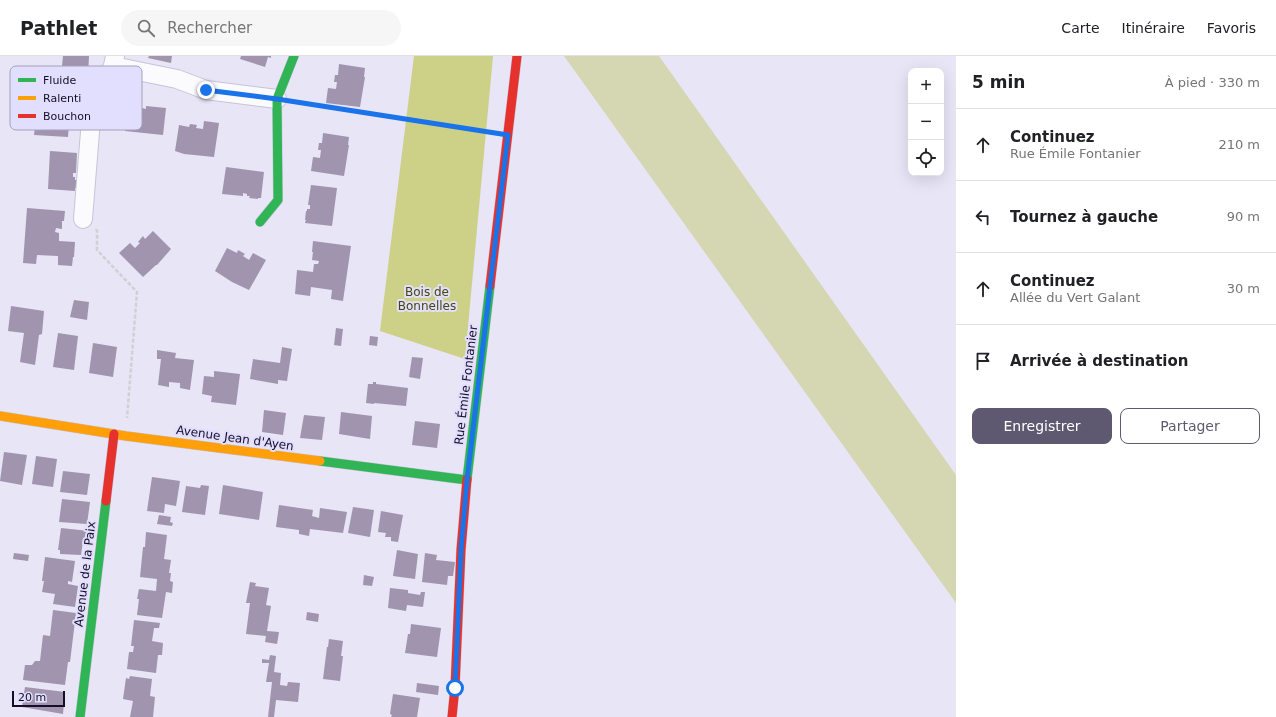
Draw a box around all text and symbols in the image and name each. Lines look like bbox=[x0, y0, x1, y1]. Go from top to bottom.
search box bbox=[121, 10, 401, 46]
text: Pathlet bbox=[20, 17, 97, 39]
icon: search bbox=[135, 17, 157, 39]
text: Rechercher bbox=[167, 19, 252, 37]
text: Carte bbox=[1061, 20, 1100, 36]
text: Itinéraire bbox=[1122, 20, 1185, 36]
text: Favoris bbox=[1207, 20, 1256, 36]
legend bbox=[10, 66, 142, 130]
map controls bbox=[908, 68, 944, 176]
button: + bbox=[908, 68, 944, 104]
text: 5 min bbox=[972, 72, 1025, 92]
text: Fluide bbox=[43, 74, 76, 87]
text: À pied · 330 m bbox=[1165, 75, 1260, 90]
route end bbox=[197, 81, 215, 99]
text: Ralenti bbox=[43, 92, 81, 105]
button: − bbox=[908, 104, 944, 140]
text: Bouchon bbox=[43, 110, 91, 123]
text: Continuez bbox=[1010, 128, 1095, 146]
icon: ahead bbox=[972, 134, 994, 156]
text: 210 m bbox=[1218, 137, 1260, 152]
button: locate bbox=[908, 140, 944, 176]
text: Rue Émile Fontanier bbox=[1010, 146, 1141, 161]
icon: left bbox=[972, 206, 994, 228]
text: Tournez à gauche bbox=[1010, 208, 1158, 226]
text: 90 m bbox=[1227, 209, 1260, 224]
text: Continuez bbox=[1010, 272, 1095, 290]
icon: ahead bbox=[972, 278, 994, 300]
text: 30 m bbox=[1227, 281, 1260, 296]
park label: Bois de Bonnelles bbox=[398, 285, 456, 313]
text: Allée du Vert Galant bbox=[1010, 290, 1140, 305]
street label: Rue Émile Fontanier bbox=[451, 324, 480, 446]
icon: arrive bbox=[972, 350, 994, 372]
text: Arrivée à destination bbox=[1010, 352, 1188, 370]
button: Enregistrer bbox=[972, 408, 1112, 444]
button: Partager bbox=[1120, 408, 1260, 444]
street label: Avenue Jean d'Ayen bbox=[175, 423, 295, 453]
street label: Avenue de la Paix bbox=[72, 520, 98, 628]
route start bbox=[446, 679, 464, 697]
scale bar bbox=[12, 689, 65, 708]
text: 20 m bbox=[18, 691, 46, 704]

